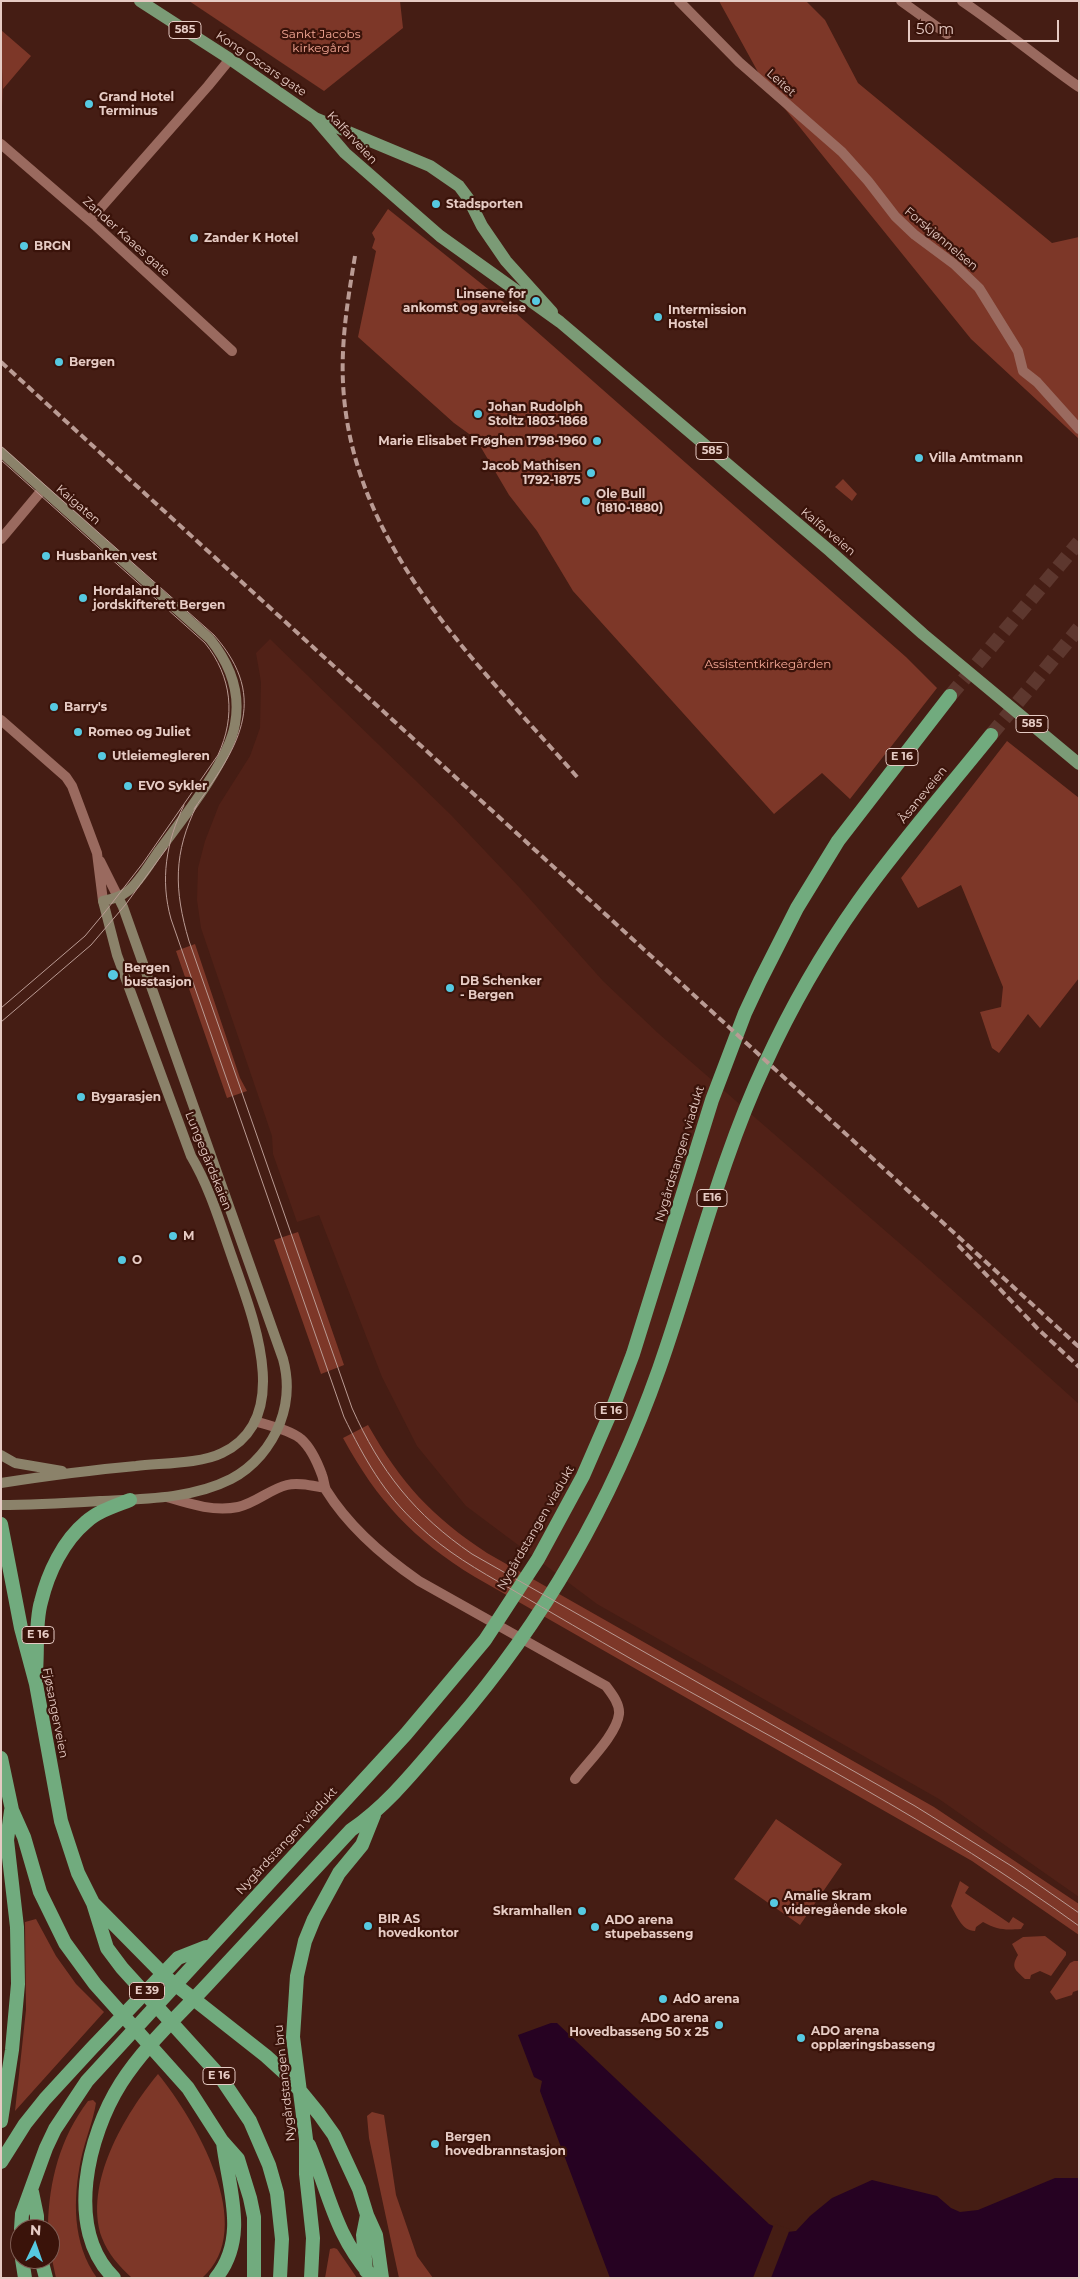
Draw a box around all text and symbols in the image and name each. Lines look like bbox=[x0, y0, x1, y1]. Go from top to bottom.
scale bar bbox=[910, 10, 1061, 42]
text: 50 m bbox=[916, 19, 954, 38]
road number: 585 bbox=[169, 22, 201, 38]
park label: Sankt Jacobs kirkegård bbox=[281, 27, 361, 55]
street label: Kong Oscars gate bbox=[213, 28, 309, 100]
street label: Leitet bbox=[764, 66, 798, 100]
place label: Grand Hotel Terminus bbox=[99, 90, 174, 118]
marker: Grand Hotel Terminus bbox=[83, 98, 95, 110]
street label: Kalfarveien bbox=[324, 109, 380, 167]
street label: Zander Kaaes gate bbox=[79, 194, 173, 280]
place label: Stadsporten bbox=[446, 197, 523, 211]
marker: Stadsporten bbox=[430, 198, 442, 210]
street label: Forskjønnelsen bbox=[901, 204, 981, 274]
place label: Zander K Hotel bbox=[204, 231, 298, 245]
marker: Zander K Hotel bbox=[188, 232, 200, 244]
place label: BRGN bbox=[34, 239, 71, 253]
marker: BRGN bbox=[18, 240, 30, 252]
place label: Linsene for ankomst og avreise bbox=[403, 287, 526, 315]
marker: Linsene for ankomst og avreise bbox=[530, 295, 542, 307]
place label: Intermission Hostel bbox=[668, 303, 747, 331]
marker: Intermission Hostel bbox=[652, 311, 664, 323]
place label: Bergen bbox=[69, 355, 115, 369]
marker: Bergen bbox=[53, 356, 65, 368]
place label: Johan Rudolph Stoltz 1803-1868 bbox=[488, 400, 588, 428]
marker: Johan Rudolph Stoltz 1803-1868 bbox=[472, 408, 484, 420]
place label: Marie Elisabet Frøghen 1798-1960 bbox=[378, 434, 587, 448]
marker: Marie Elisabet Frøghen 1798-1960 bbox=[591, 435, 603, 447]
road number: 585 bbox=[696, 442, 728, 460]
place label: Villa Amtmann bbox=[929, 451, 1023, 465]
marker: Villa Amtmann bbox=[913, 452, 925, 464]
place label: Jacob Mathisen 1792-1875 bbox=[482, 459, 581, 487]
marker: Jacob Mathisen 1792-1875 bbox=[585, 467, 597, 479]
street label: Kaigaten bbox=[53, 482, 103, 528]
place label: Ole Bull (1810-1880) bbox=[596, 487, 663, 515]
marker: Ole Bull (1810-1880) bbox=[580, 495, 592, 507]
street label: Kalfarveien bbox=[798, 505, 858, 559]
place label: Husbanken vest bbox=[56, 549, 157, 563]
marker: Husbanken vest bbox=[40, 550, 52, 562]
place label: Hordaland jordskifterett Bergen bbox=[93, 584, 225, 612]
marker: Hordaland jordskifterett Bergen bbox=[77, 592, 89, 604]
park label: Assistentkirkegården bbox=[705, 657, 831, 671]
place label: Barry's bbox=[64, 700, 107, 714]
marker: Barry's bbox=[48, 701, 60, 713]
road number: 585 bbox=[1016, 716, 1048, 732]
place label: Romeo og Juliet bbox=[88, 725, 191, 739]
marker: Romeo og Juliet bbox=[72, 726, 84, 738]
place label: Utleiemegleren bbox=[112, 749, 210, 763]
road number: E 16 bbox=[886, 749, 918, 766]
marker: Utleiemegleren bbox=[96, 750, 108, 762]
street label: Åsaneveien bbox=[896, 764, 950, 826]
place label: EVO Sykler bbox=[138, 779, 207, 793]
marker: EVO Sykler bbox=[122, 780, 134, 792]
place label: Bergen busstasjon bbox=[124, 961, 192, 989]
marker: Bergen busstasjon bbox=[106, 968, 120, 982]
place label: DB Schenker - Bergen bbox=[460, 974, 542, 1002]
marker: DB Schenker - Bergen bbox=[444, 982, 456, 994]
street label: Nygårdstangen viadukt bbox=[652, 1084, 708, 1224]
place label: Bygarasjen bbox=[91, 1090, 161, 1104]
marker: Bygarasjen bbox=[75, 1091, 87, 1103]
street label: Lungegårdskaien bbox=[182, 1109, 234, 1213]
road number: E16 bbox=[697, 1190, 727, 1206]
place label: M bbox=[183, 1229, 194, 1243]
marker: M bbox=[167, 1230, 179, 1242]
place label: O bbox=[132, 1253, 142, 1267]
marker: O bbox=[116, 1254, 128, 1266]
road number: E 16 bbox=[595, 1402, 627, 1420]
street label: Nygårdstangen viadukt bbox=[494, 1463, 578, 1593]
road number: E 16 bbox=[22, 1626, 54, 1644]
street label: Fjøsangerveien bbox=[39, 1667, 71, 1759]
street label: Nygårdstangen viadukt bbox=[233, 1784, 341, 1898]
place label: Amalie Skram videregående skole bbox=[784, 1889, 907, 1917]
marker: Amalie Skram videregående skole bbox=[768, 1897, 780, 1909]
place label: Skramhallen bbox=[493, 1904, 572, 1918]
marker: Skramhallen bbox=[576, 1905, 588, 1917]
place label: BIR AS hovedkontor bbox=[378, 1912, 459, 1940]
place label: ADO arena stupebasseng bbox=[605, 1913, 693, 1941]
marker: BIR AS hovedkontor bbox=[362, 1920, 374, 1932]
marker: ADO arena stupebasseng bbox=[589, 1921, 601, 1933]
road number: E 39 bbox=[130, 1982, 164, 2000]
place label: AdO arena bbox=[673, 1992, 740, 2006]
marker: AdO arena bbox=[657, 1993, 669, 2005]
place label: ADO arena Hovedbasseng 50 x 25 bbox=[569, 2011, 709, 2039]
marker: ADO arena Hovedbasseng 50 x 25 bbox=[713, 2019, 725, 2031]
street label: Nygårdstangen bru bbox=[272, 2024, 298, 2142]
place label: ADO arena opplæringsbasseng bbox=[811, 2024, 935, 2052]
marker: ADO arena opplæringsbasseng bbox=[795, 2032, 807, 2044]
road number: E 16 bbox=[203, 2068, 235, 2084]
place label: Bergen hovedbrannstasjon bbox=[445, 2130, 566, 2158]
marker: Bergen hovedbrannstasjon bbox=[429, 2138, 441, 2150]
north arrow bbox=[10, 2219, 60, 2269]
text: N bbox=[30, 2221, 42, 2239]

